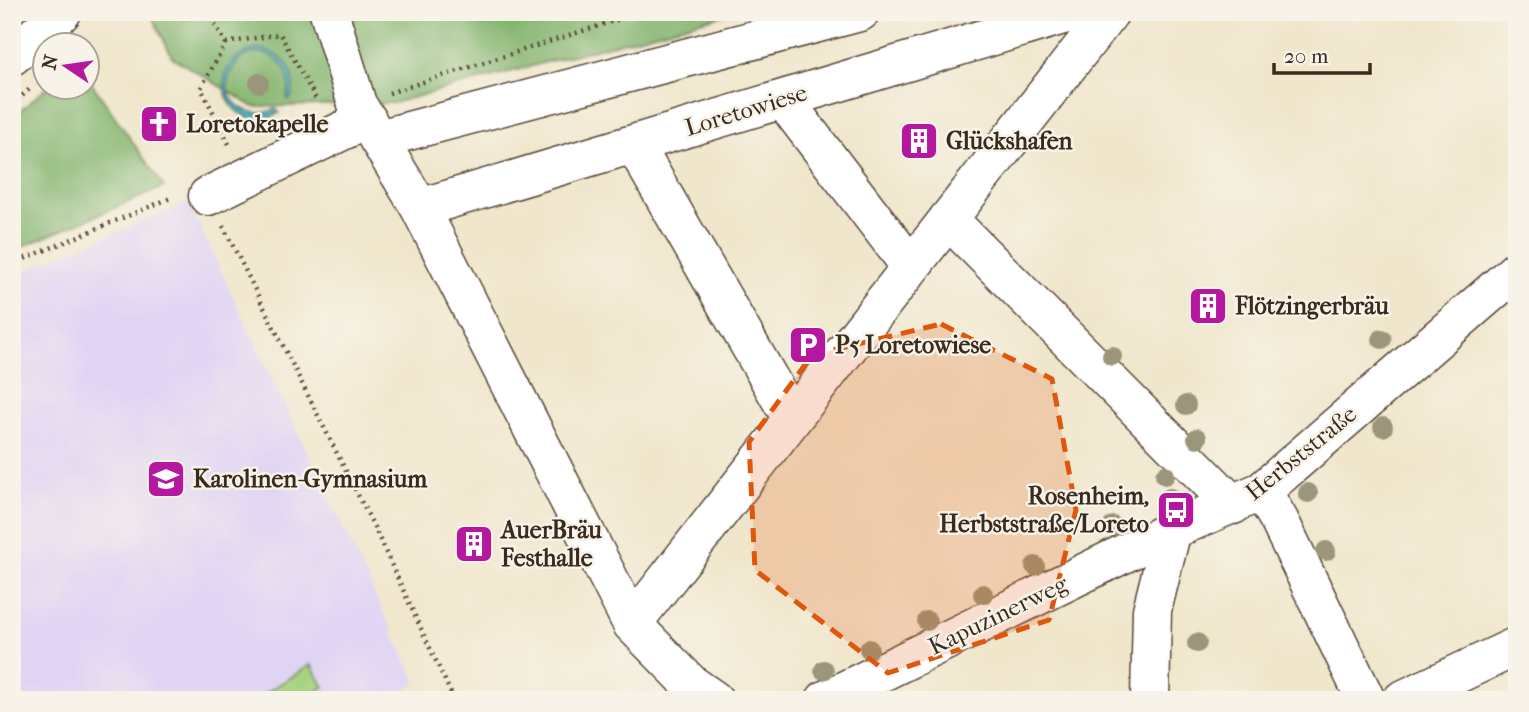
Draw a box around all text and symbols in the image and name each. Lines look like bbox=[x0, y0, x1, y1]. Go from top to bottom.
north arrow bbox=[32, 32, 102, 102]
scale bar bbox=[1274, 32, 1370, 76]
text: 20 m bbox=[1284, 44, 1329, 68]
text: N bbox=[38, 52, 63, 72]
street label: Loretowiese bbox=[682, 78, 811, 142]
church icon: Loretokapelle bbox=[138, 103, 180, 145]
place label: Loretokapelle bbox=[186, 110, 328, 138]
building icon: Glückshafen bbox=[898, 120, 940, 162]
place label: Glückshafen bbox=[946, 127, 1074, 155]
building icon: Flötzingerbräu bbox=[1187, 285, 1229, 327]
place label: Flötzingerbräu bbox=[1234, 292, 1389, 320]
parking icon: P5 Loretowiese bbox=[787, 324, 829, 366]
place label: P5 Loretowiese bbox=[835, 331, 991, 359]
street label: Herbststraße bbox=[1240, 400, 1362, 506]
school or university icon: Karolinen-Gymnasium bbox=[145, 458, 187, 500]
place label: Karolinen-Gymnasium bbox=[193, 465, 428, 493]
place label: Rosenheim, Herbststraße/Loreto bbox=[939, 482, 1149, 538]
bus stop icon: Rosenheim, Herbststraße/Loreto bbox=[1155, 489, 1197, 531]
place label: AuerBräu Festhalle bbox=[499, 516, 602, 572]
building icon: AuerBräu Festhalle bbox=[453, 523, 495, 565]
street label: Kapuzinerweg bbox=[924, 569, 1073, 661]

